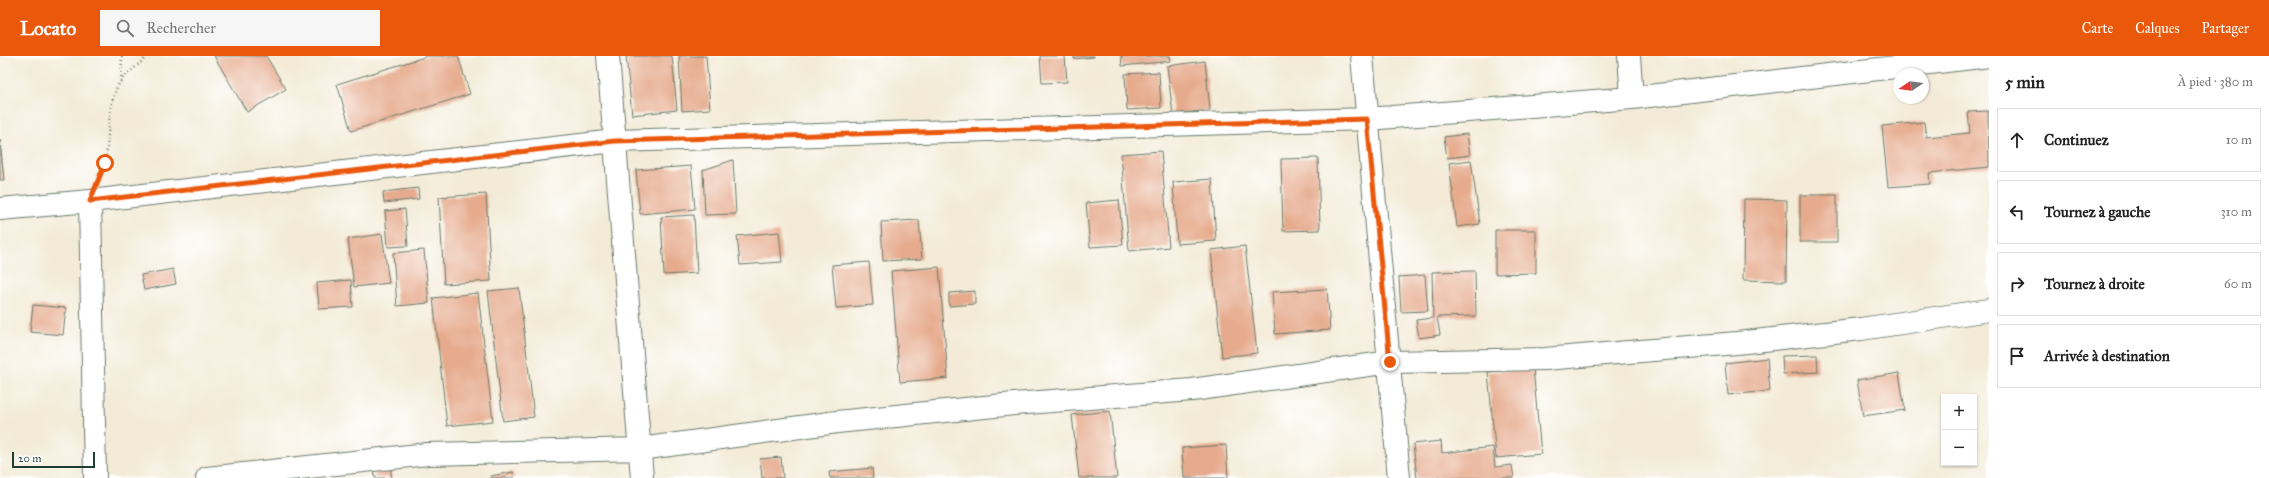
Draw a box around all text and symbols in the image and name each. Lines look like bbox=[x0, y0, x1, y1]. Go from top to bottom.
search box bbox=[100, 10, 380, 46]
text: Locato bbox=[20, 17, 76, 40]
icon: search bbox=[114, 17, 136, 39]
text: Rechercher bbox=[146, 19, 216, 37]
text: Carte bbox=[2082, 20, 2113, 37]
text: Calques bbox=[2135, 20, 2180, 37]
text: Partager bbox=[2202, 20, 2249, 37]
north arrow bbox=[1893, 68, 1929, 104]
text: 5 min bbox=[2005, 72, 2045, 93]
text: À pied · 380 m bbox=[2178, 74, 2253, 90]
icon: ahead bbox=[2006, 129, 2028, 151]
text: Continuez bbox=[2044, 131, 2109, 149]
text: 10 m bbox=[2226, 132, 2252, 148]
route start bbox=[96, 154, 114, 172]
icon: left bbox=[2006, 201, 2028, 223]
text: Tournez à gauche bbox=[2044, 203, 2151, 221]
text: 310 m bbox=[2220, 204, 2252, 220]
icon: right bbox=[2006, 273, 2028, 295]
text: Tournez à droite bbox=[2044, 275, 2145, 293]
text: 60 m bbox=[2224, 276, 2252, 292]
icon: arrive bbox=[2006, 345, 2028, 367]
text: Arrivée à destination bbox=[2044, 347, 2170, 365]
route end bbox=[1381, 353, 1399, 371]
map controls bbox=[1941, 394, 1977, 466]
button: + bbox=[1941, 394, 1977, 430]
button: − bbox=[1941, 430, 1977, 466]
scale bar bbox=[12, 450, 95, 469]
text: 20 m bbox=[18, 452, 41, 465]

